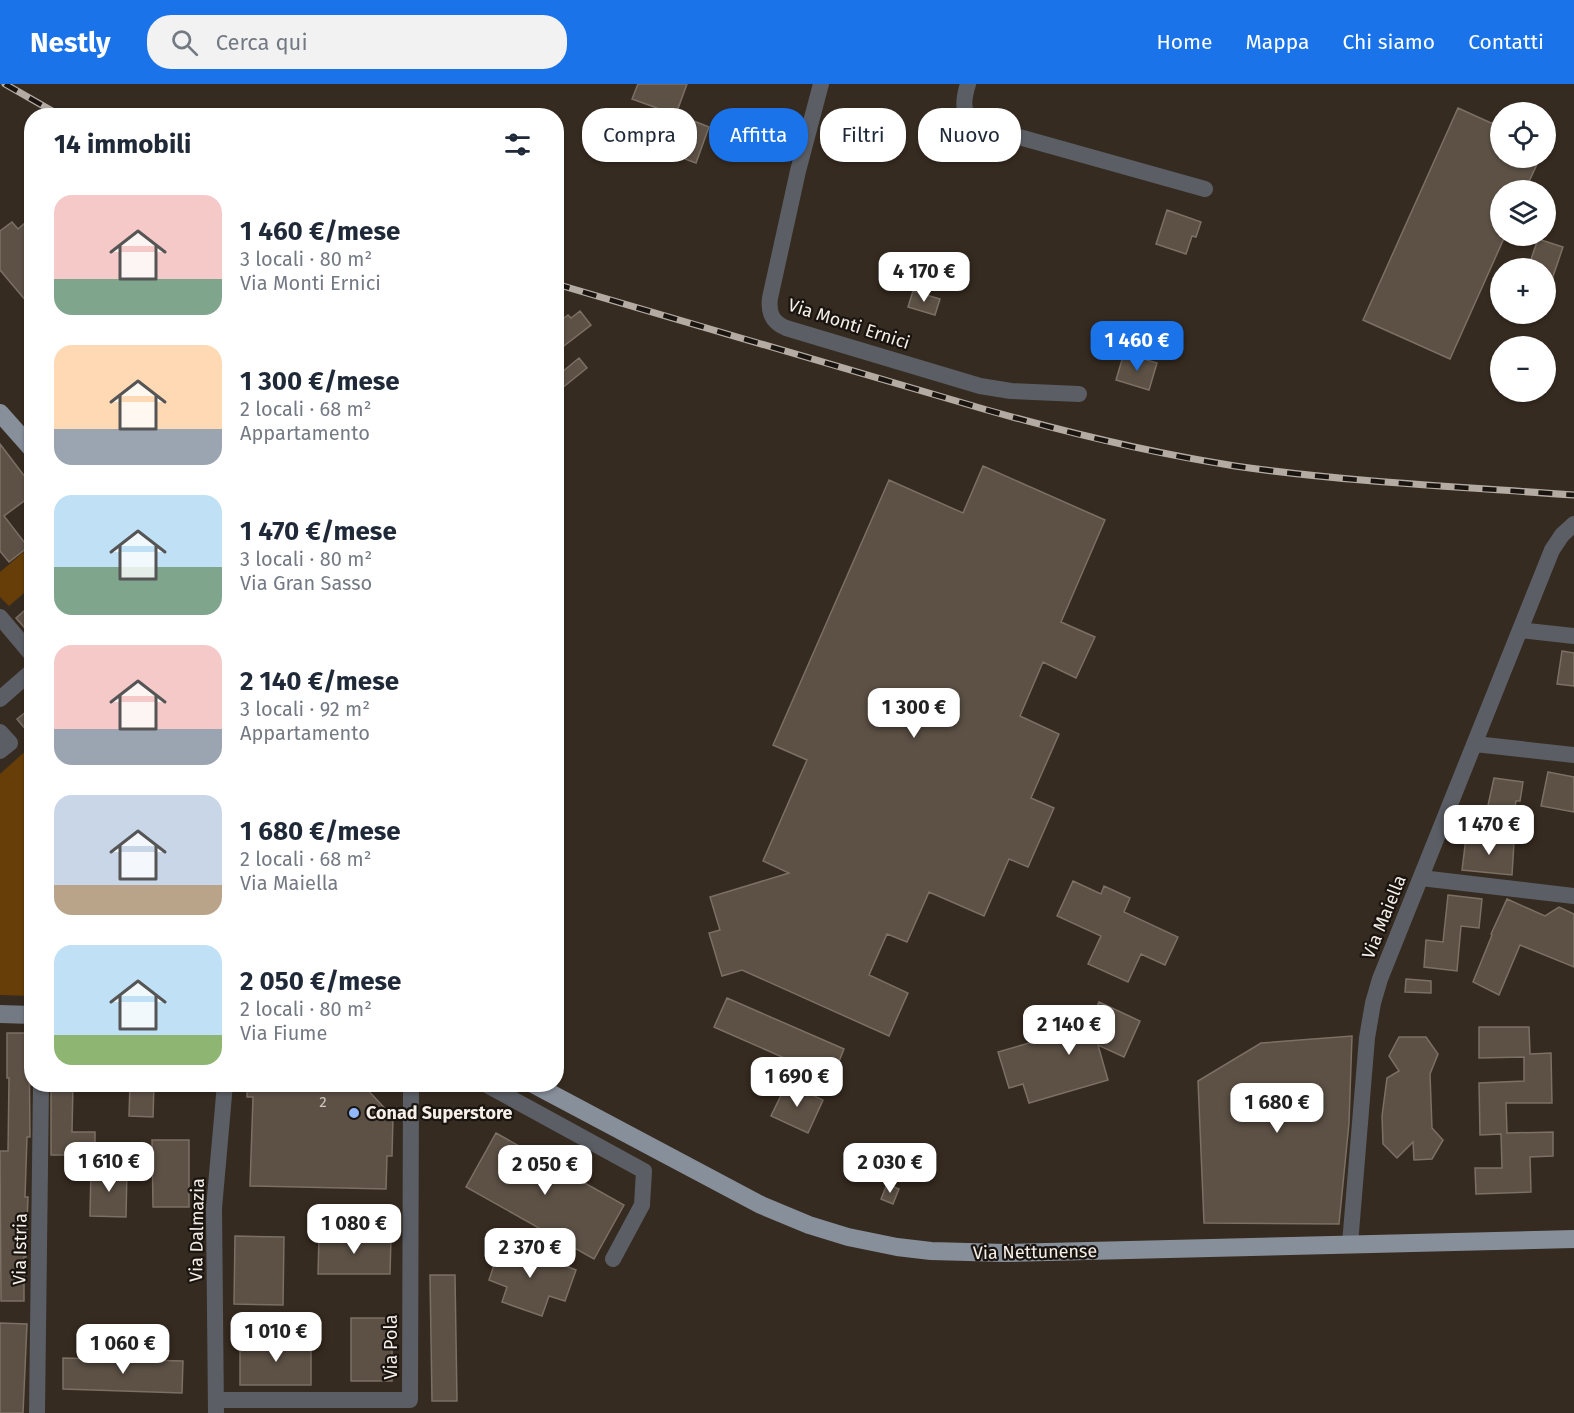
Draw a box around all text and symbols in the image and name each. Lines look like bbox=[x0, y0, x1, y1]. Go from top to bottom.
search box bbox=[147, 15, 567, 69]
text: Nestly bbox=[30, 26, 111, 59]
icon: search bbox=[168, 26, 201, 59]
text: Cerca qui bbox=[216, 29, 308, 56]
text: Home bbox=[1156, 29, 1212, 55]
text: Mappa bbox=[1245, 29, 1309, 55]
text: Chi siamo bbox=[1342, 29, 1435, 55]
text: Contatti bbox=[1468, 29, 1544, 55]
map controls bbox=[1490, 102, 1556, 402]
button: locate bbox=[1490, 102, 1556, 168]
chip: Compra bbox=[582, 108, 697, 162]
chip: Affitta bbox=[709, 108, 808, 162]
chip: Filtri bbox=[820, 108, 906, 162]
chip: Nuovo bbox=[918, 108, 1021, 162]
icon: filters bbox=[501, 128, 534, 161]
text: 14 immobili bbox=[54, 129, 191, 160]
button: layers bbox=[1490, 180, 1556, 246]
text: 1 460 €/mese bbox=[240, 216, 400, 247]
icon: home bbox=[102, 219, 174, 291]
text: 3 locali · 80 m² bbox=[240, 247, 372, 271]
pin: 4 170 € bbox=[869, 252, 979, 303]
button: + bbox=[1490, 258, 1556, 324]
text: 4 170 € bbox=[893, 259, 955, 283]
text: Via Monti Ernici bbox=[240, 271, 381, 295]
street label: Via Monti Ernici bbox=[785, 294, 913, 354]
pin: 1 460 € bbox=[1082, 321, 1192, 372]
text: 1 460 € bbox=[1105, 328, 1169, 352]
button: − bbox=[1490, 336, 1556, 402]
text: 1 300 €/mese bbox=[240, 366, 400, 397]
icon: home bbox=[102, 369, 174, 441]
text: 2 locali · 68 m² bbox=[240, 397, 372, 421]
text: Appartamento bbox=[240, 421, 370, 445]
text: 1 470 €/mese bbox=[240, 516, 397, 547]
icon: home bbox=[102, 519, 174, 591]
text: 3 locali · 80 m² bbox=[240, 547, 372, 571]
text: Via Gran Sasso bbox=[240, 571, 372, 595]
text: 2 140 €/mese bbox=[240, 666, 399, 697]
icon: home bbox=[102, 669, 174, 741]
pin: 1 300 € bbox=[859, 688, 969, 739]
text: 1 300 € bbox=[882, 695, 946, 719]
text: 3 locali · 92 m² bbox=[240, 697, 370, 721]
text: Appartamento bbox=[240, 721, 370, 745]
pin: 1 470 € bbox=[1434, 805, 1544, 856]
text: 1 470 € bbox=[1458, 812, 1520, 836]
text: 1 680 €/mese bbox=[240, 816, 401, 847]
icon: home bbox=[102, 819, 174, 891]
text: 2 locali · 68 m² bbox=[240, 847, 372, 871]
text: Via Maiella bbox=[240, 871, 338, 895]
street label: Via Maiella bbox=[1357, 872, 1411, 962]
text: 2 050 €/mese bbox=[240, 966, 401, 997]
icon: home bbox=[102, 969, 174, 1041]
text: 2 locali · 80 m² bbox=[240, 997, 372, 1021]
pin: 2 140 € bbox=[1014, 1005, 1124, 1056]
text: 2 140 € bbox=[1037, 1012, 1101, 1036]
text: Via Fiume bbox=[240, 1021, 327, 1045]
pin: 1 690 € bbox=[742, 1057, 852, 1108]
text: 1 690 € bbox=[765, 1064, 829, 1088]
pin: 1 680 € bbox=[1222, 1083, 1332, 1134]
text: 1 680 € bbox=[1244, 1090, 1310, 1114]
house number: 2 bbox=[319, 1093, 327, 1111]
place label: Conad Superstore bbox=[366, 1102, 513, 1124]
marker: Conad Superstore bbox=[347, 1106, 361, 1120]
pin: 1 610 € bbox=[54, 1142, 164, 1193]
pin: 2 030 € bbox=[835, 1143, 945, 1194]
pin: 2 050 € bbox=[490, 1145, 600, 1196]
text: 1 610 € bbox=[78, 1149, 140, 1173]
text: 2 030 € bbox=[857, 1150, 923, 1174]
text: 2 050 € bbox=[512, 1152, 578, 1176]
street label: Via Dalmazia bbox=[185, 1178, 209, 1282]
pin: 1 080 € bbox=[299, 1204, 409, 1255]
text: 1 080 € bbox=[321, 1211, 387, 1235]
street label: Via Istria bbox=[8, 1213, 32, 1285]
pin: 2 370 € bbox=[475, 1228, 585, 1279]
text: 2 370 € bbox=[499, 1235, 561, 1259]
street label: Via Nettunense bbox=[973, 1240, 1097, 1264]
pin: 1 010 € bbox=[221, 1312, 331, 1363]
street label: Via Pola bbox=[380, 1314, 402, 1380]
text: 1 010 € bbox=[245, 1319, 307, 1343]
pin: 1 060 € bbox=[68, 1324, 178, 1375]
text: 1 060 € bbox=[90, 1331, 156, 1355]

